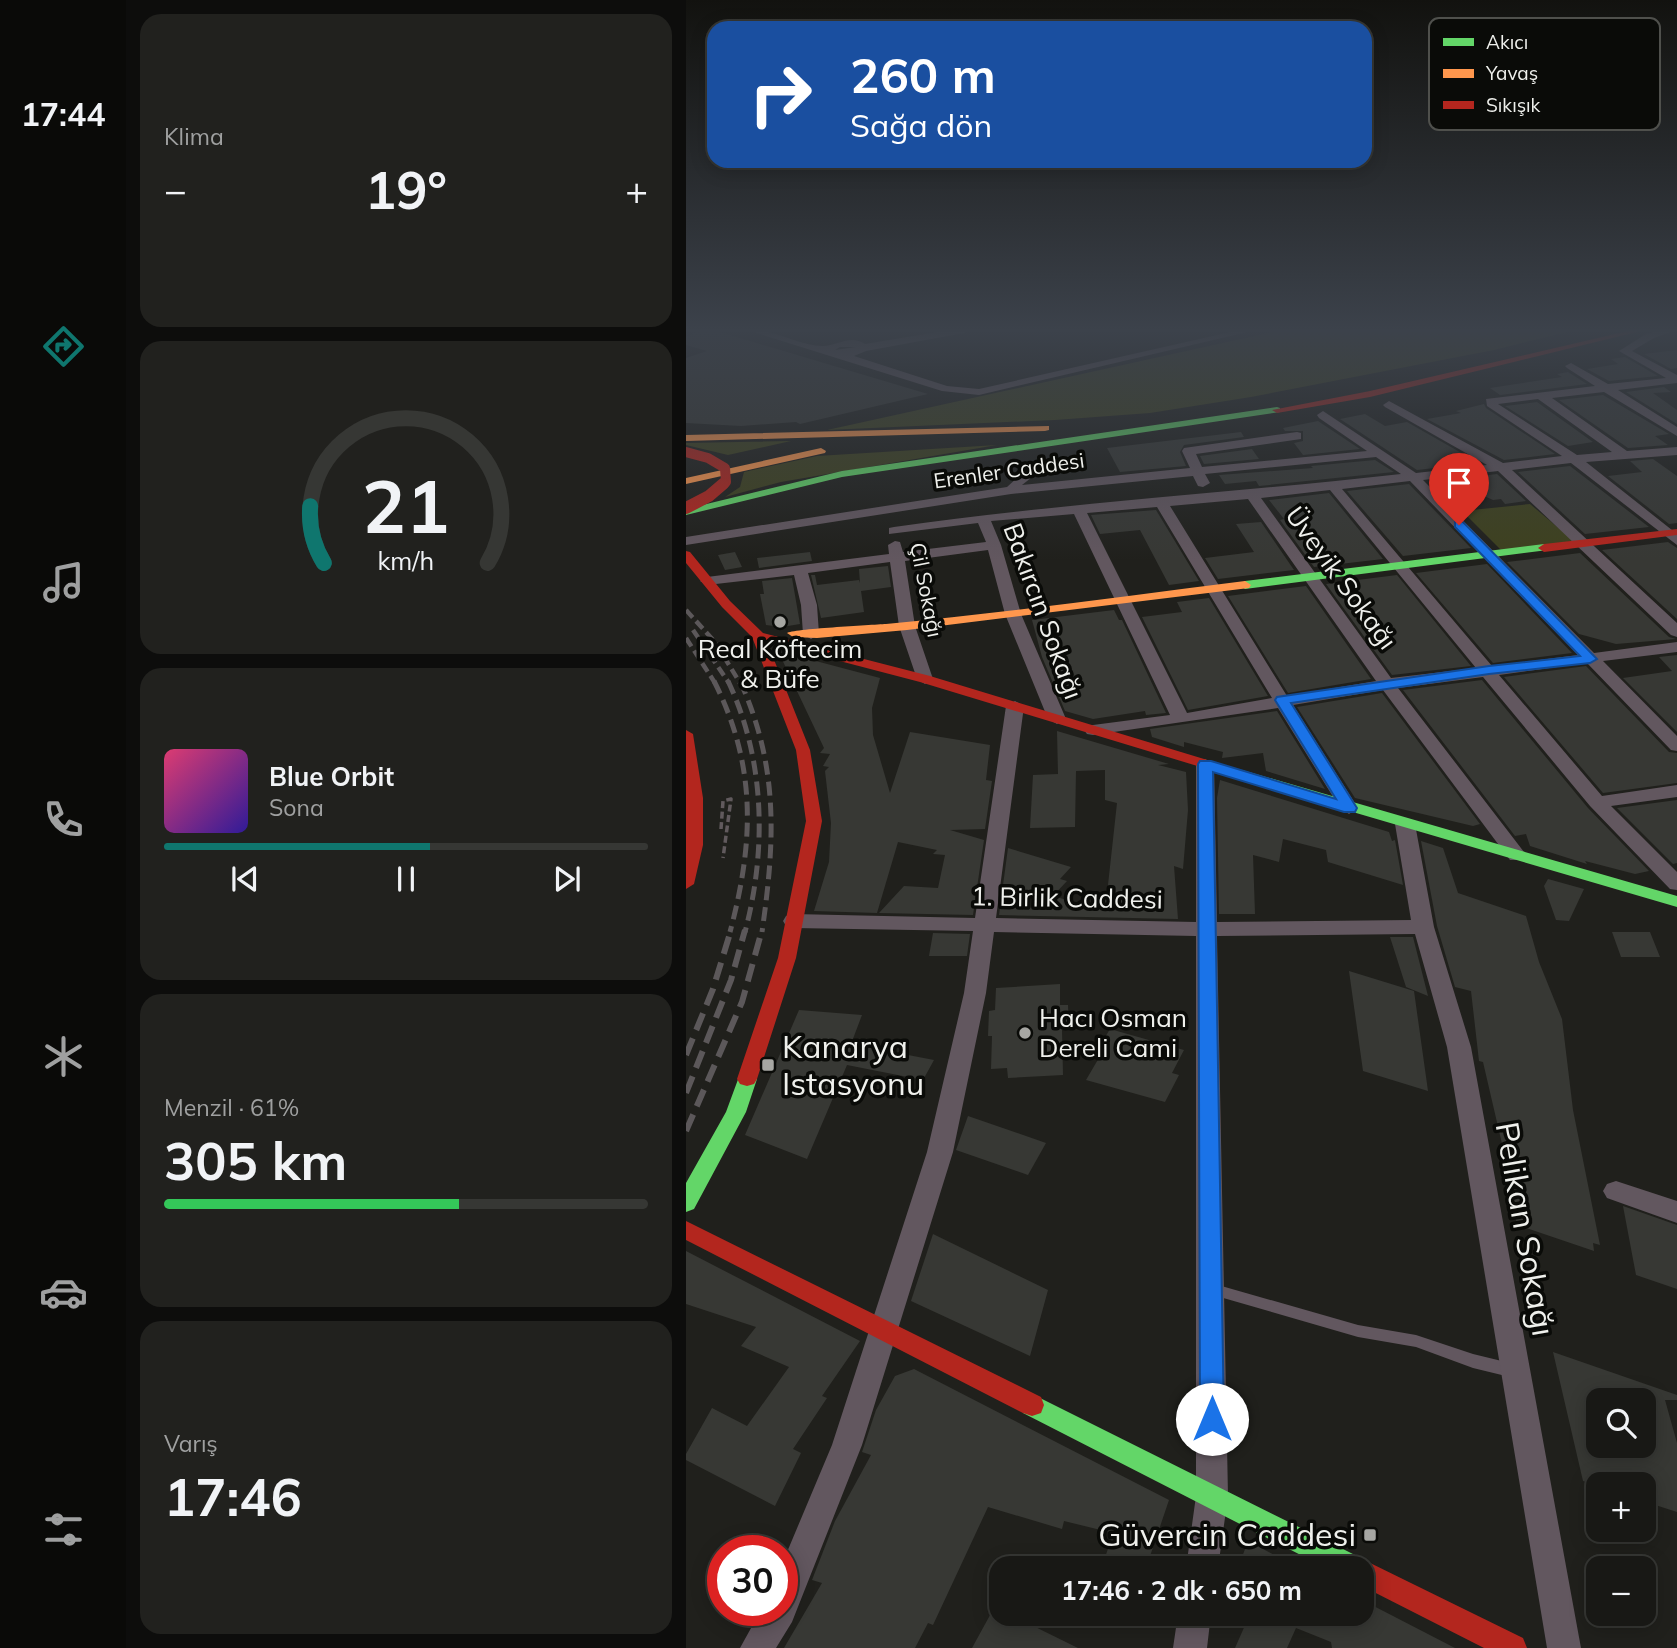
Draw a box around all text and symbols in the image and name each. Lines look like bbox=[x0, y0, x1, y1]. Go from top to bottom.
legend bbox=[1429, 18, 1660, 130]
text: Akıcı bbox=[1486, 30, 1528, 54]
text: 260 m bbox=[850, 44, 996, 105]
icon: right bbox=[735, 49, 826, 140]
text: Yavaş bbox=[1485, 61, 1538, 85]
text: Sıkışık bbox=[1486, 93, 1541, 117]
text: 17:44 bbox=[21, 94, 105, 134]
text: Sağa dön bbox=[850, 105, 992, 145]
text: Klima bbox=[164, 122, 224, 151]
text: 19° bbox=[365, 157, 447, 222]
text: − bbox=[164, 166, 187, 214]
text: + bbox=[625, 166, 648, 214]
icon: directions bbox=[39, 322, 88, 371]
street label: Erenler Caddesi bbox=[932, 447, 1086, 493]
pin bbox=[1429, 453, 1489, 525]
text: 21 bbox=[362, 461, 450, 552]
icon: arrive bbox=[1440, 464, 1478, 502]
street label: Üveyik Sokağı bbox=[1278, 500, 1404, 656]
street label: Bakırcın Sokağı bbox=[996, 518, 1091, 703]
street label: Çil Sokağı bbox=[905, 540, 949, 639]
text: km/h bbox=[378, 545, 434, 576]
icon: music bbox=[39, 558, 88, 607]
marker: Real Köftecim & Büfe bbox=[772, 614, 788, 630]
place label: Real Köftecim & Büfe bbox=[698, 632, 862, 695]
text: Blue Orbit bbox=[269, 760, 394, 793]
text: Sona bbox=[269, 793, 324, 822]
icon: phone bbox=[39, 795, 88, 844]
icon: previous bbox=[226, 860, 264, 898]
icon: pause bbox=[387, 860, 425, 898]
icon: next bbox=[548, 860, 586, 898]
street label: 1. Birlik Caddesi bbox=[971, 879, 1163, 916]
place label: Hacı Osman Dereli Cami bbox=[1039, 1001, 1187, 1064]
marker: Hacı Osman Dereli Cami bbox=[1017, 1025, 1033, 1041]
place label: Kanarya Istasyonu bbox=[782, 1026, 924, 1103]
icon: climate bbox=[39, 1032, 88, 1081]
marker: Kanarya Istasyonu bbox=[760, 1057, 776, 1073]
text: Menzil · 61% bbox=[164, 1093, 299, 1122]
street label: Pelikan Sokağı bbox=[1487, 1119, 1564, 1339]
text: 305 km bbox=[164, 1128, 347, 1193]
icon: car bbox=[39, 1268, 88, 1317]
position arrow bbox=[1175, 1382, 1249, 1456]
map controls bbox=[1586, 1388, 1656, 1626]
button: search bbox=[1586, 1388, 1656, 1458]
text: Varış bbox=[164, 1429, 218, 1458]
text: 17:46 bbox=[164, 1464, 302, 1529]
button: + bbox=[1586, 1472, 1656, 1542]
icon: filters bbox=[39, 1505, 88, 1554]
place label: Güvercin Caddesi bbox=[1098, 1514, 1356, 1554]
marker: Güvercin Caddesi bbox=[1362, 1527, 1378, 1543]
speed limit sign: 30 bbox=[707, 1535, 798, 1626]
button: − bbox=[1586, 1556, 1656, 1626]
text: 17:46 · 2 dk · 650 m bbox=[1061, 1574, 1302, 1607]

